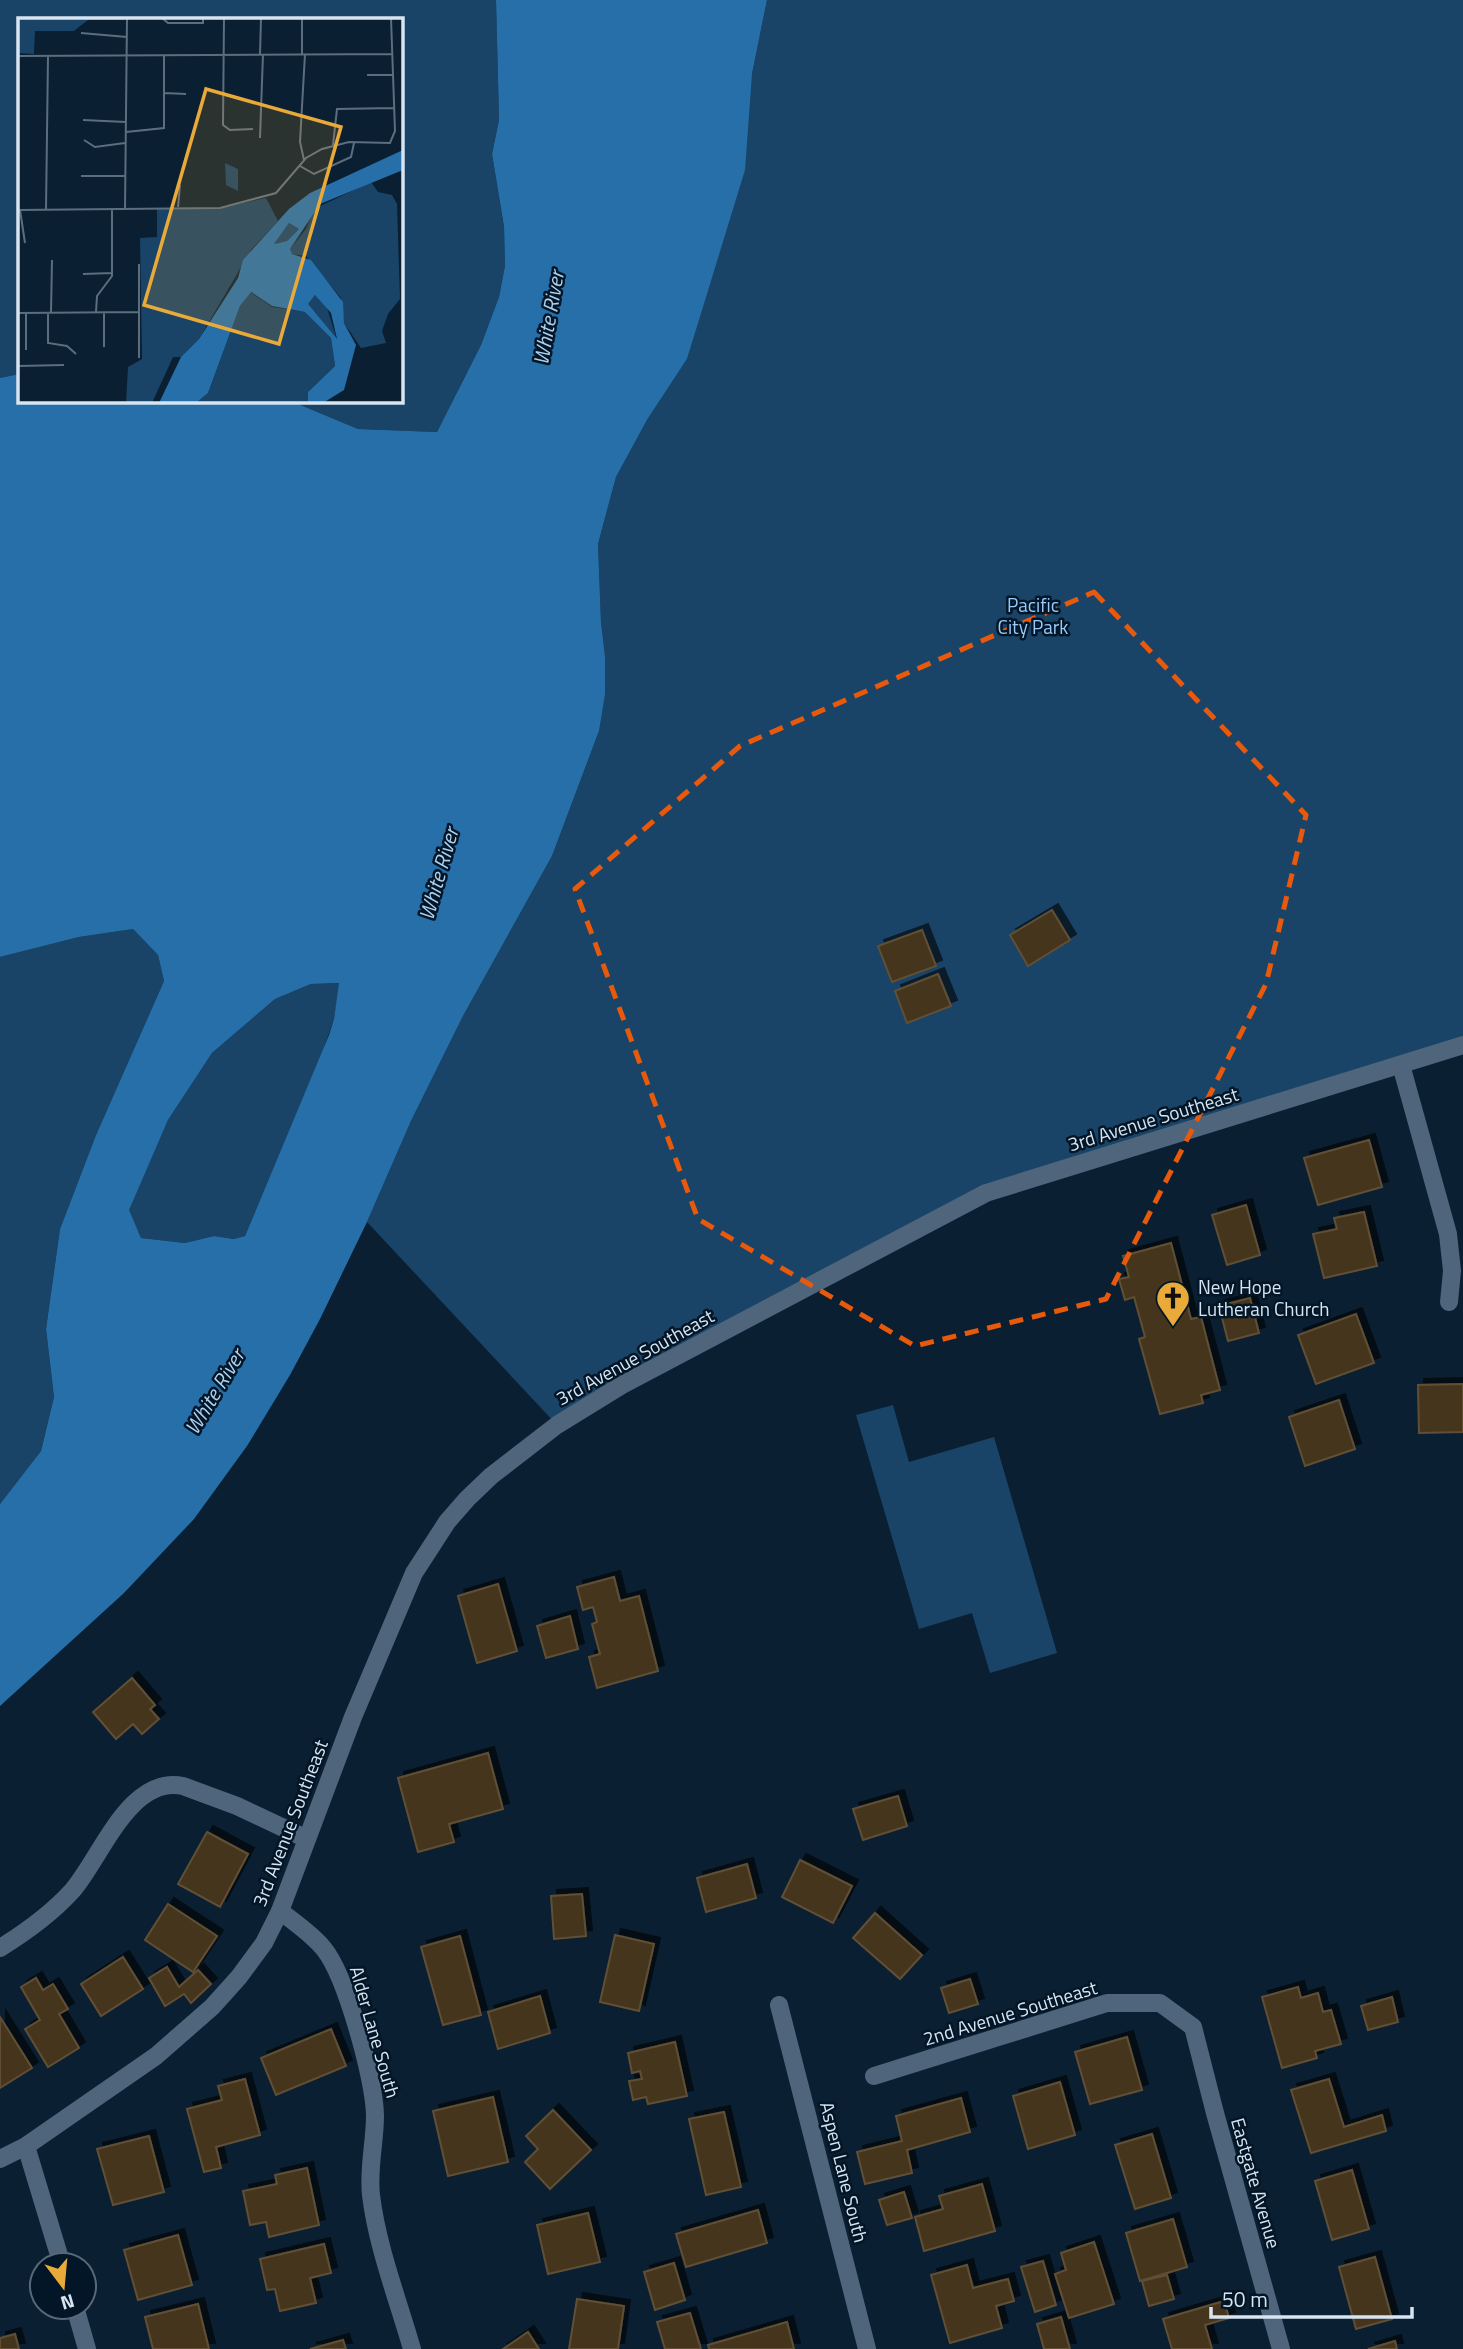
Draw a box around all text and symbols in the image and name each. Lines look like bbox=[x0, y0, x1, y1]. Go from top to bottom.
inset map bbox=[18, 18, 402, 402]
water label: White River bbox=[524, 266, 572, 367]
park label: Pacific City Park bbox=[998, 590, 1068, 641]
water label: White River bbox=[410, 821, 467, 924]
street label: 3rd Avenue Southeast bbox=[1064, 1079, 1242, 1158]
place label: New Hope Lutheran Church bbox=[1198, 1272, 1330, 1323]
church icon: New Hope Lutheran Church bbox=[1154, 1279, 1192, 1328]
street label: 3rd Avenue Southeast bbox=[550, 1301, 719, 1412]
water label: White River bbox=[176, 1341, 254, 1440]
street label: 3rd Avenue Southeast bbox=[244, 1735, 335, 1911]
street label: Alder Lane South bbox=[343, 1962, 408, 2101]
street label: 2nd Avenue Southeast bbox=[919, 1972, 1101, 2053]
street label: Aspen Lane South bbox=[813, 2098, 876, 2245]
street label: Eastgate Avenue bbox=[1224, 2114, 1289, 2252]
north arrow bbox=[28, 2251, 98, 2321]
scale bar bbox=[1211, 2276, 1412, 2320]
text: 50 m bbox=[1222, 2283, 1268, 2315]
text: N bbox=[57, 2287, 78, 2319]

